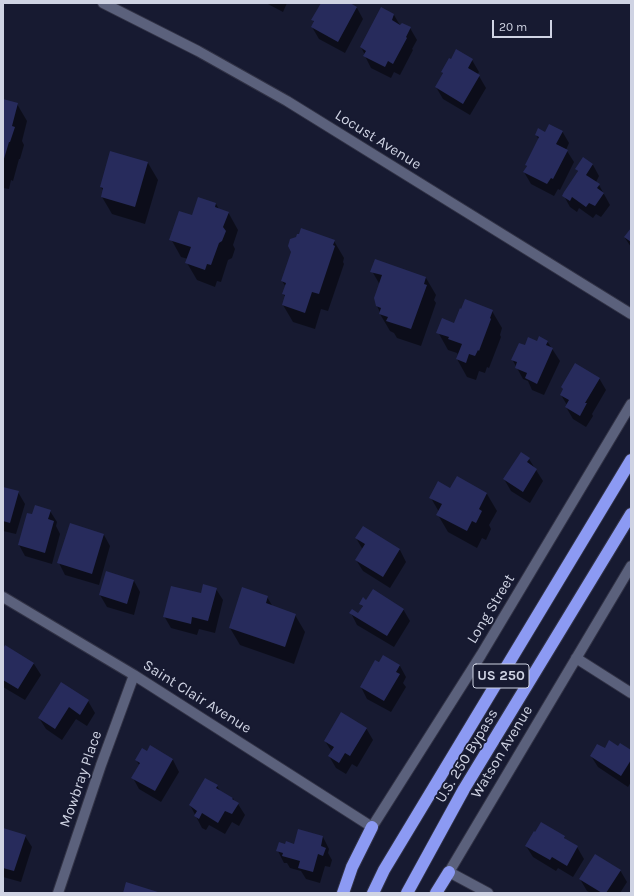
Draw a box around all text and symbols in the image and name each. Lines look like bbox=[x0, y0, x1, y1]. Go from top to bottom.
scale bar bbox=[494, 12, 554, 38]
text: 20 m bbox=[499, 20, 527, 34]
street label: Locust Avenue bbox=[331, 106, 425, 174]
street label: Long Street bbox=[463, 571, 519, 647]
street label: Saint Clair Avenue bbox=[139, 656, 255, 738]
road number: US 250 bbox=[473, 664, 529, 688]
street label: Watson Avenue bbox=[467, 702, 537, 802]
street label: U.S. 250 Bypass bbox=[432, 706, 502, 806]
street label: Mowbray Place bbox=[56, 728, 106, 830]

